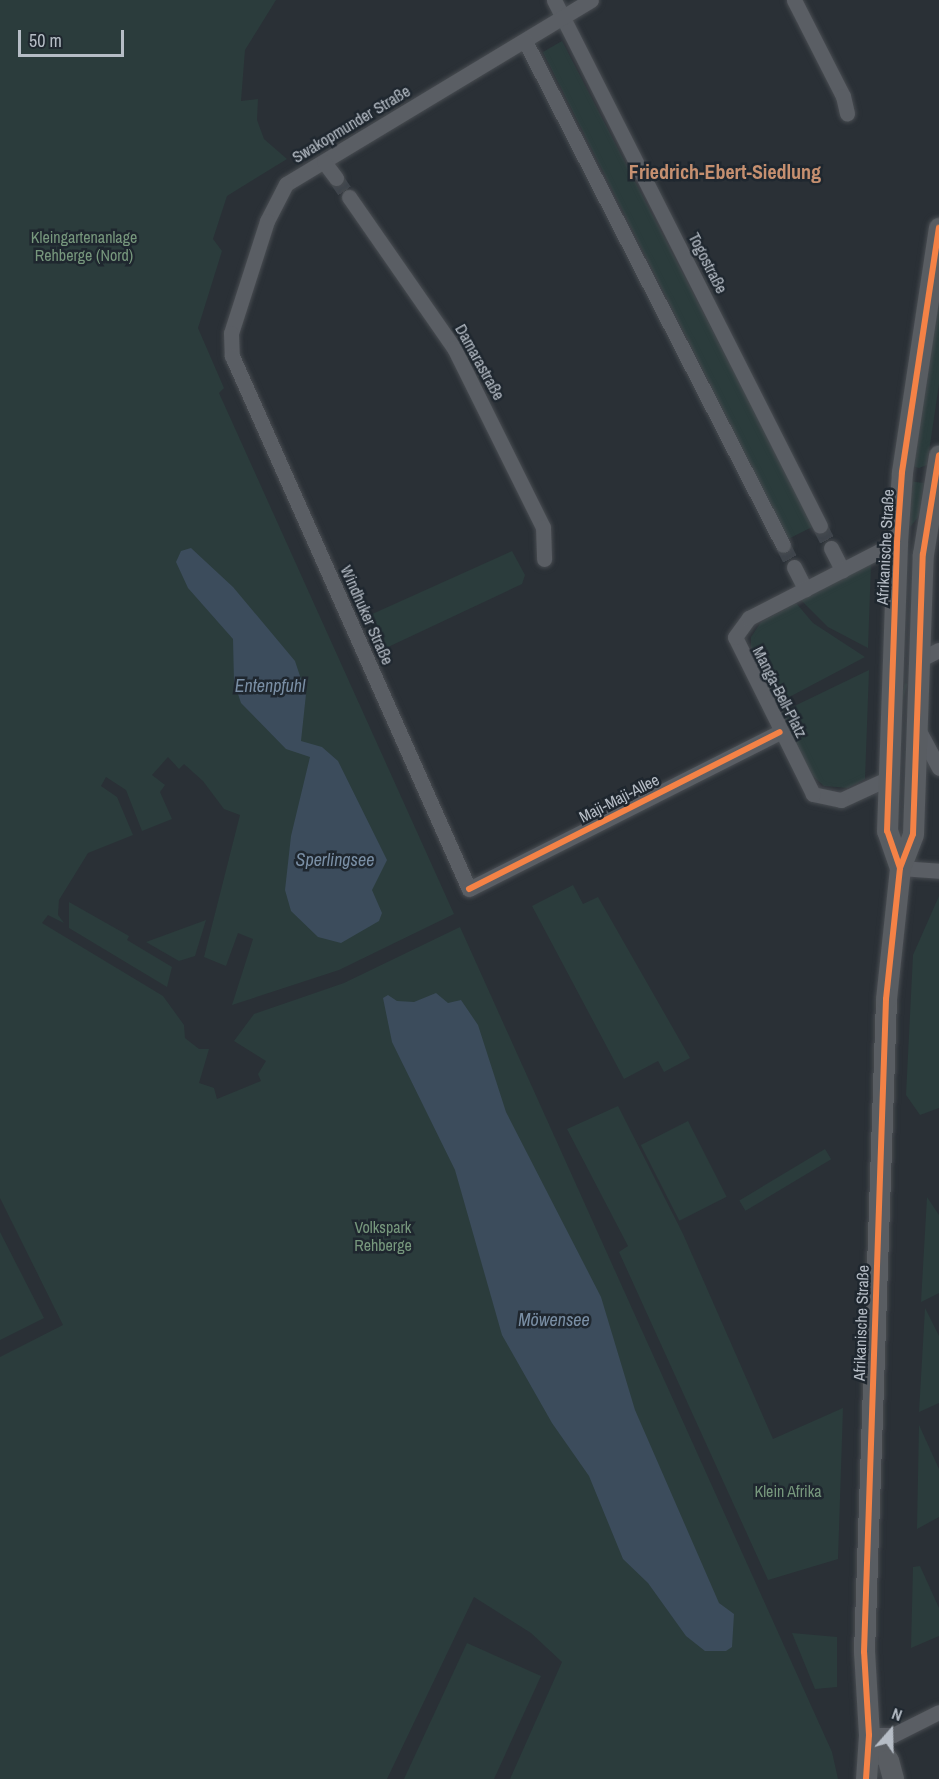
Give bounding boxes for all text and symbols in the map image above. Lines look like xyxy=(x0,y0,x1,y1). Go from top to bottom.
scale bar xyxy=(21,18,128,56)
text: 50 m xyxy=(29,28,62,53)
street label: Swakopmunder Straße xyxy=(289,81,413,167)
district label: Friedrich-Ebert-Siedlung xyxy=(629,159,821,183)
park label: Kleingartenanlage Rehberge (Nord) xyxy=(31,227,137,265)
street label: Togostraße xyxy=(685,229,731,297)
street label: Damarastraße xyxy=(451,321,509,403)
street label: Afrikanische Straße xyxy=(872,489,898,605)
street label: Windhuker Straße xyxy=(337,562,397,668)
street label: Manga-Bell-Platz xyxy=(749,643,811,741)
water label: Entenpfuhl xyxy=(235,675,305,697)
street label: Maji-Maji-Allee xyxy=(576,770,662,826)
water label: Sperlingsee xyxy=(296,849,374,871)
park label: Volkspark Rehberge xyxy=(354,1217,412,1255)
street label: Afrikanische Straße xyxy=(849,1265,873,1381)
water label: Möwensee xyxy=(518,1309,590,1331)
park label: Klein Afrika xyxy=(754,1481,822,1501)
north arrow xyxy=(861,1701,921,1761)
text: N xyxy=(889,1702,905,1726)

